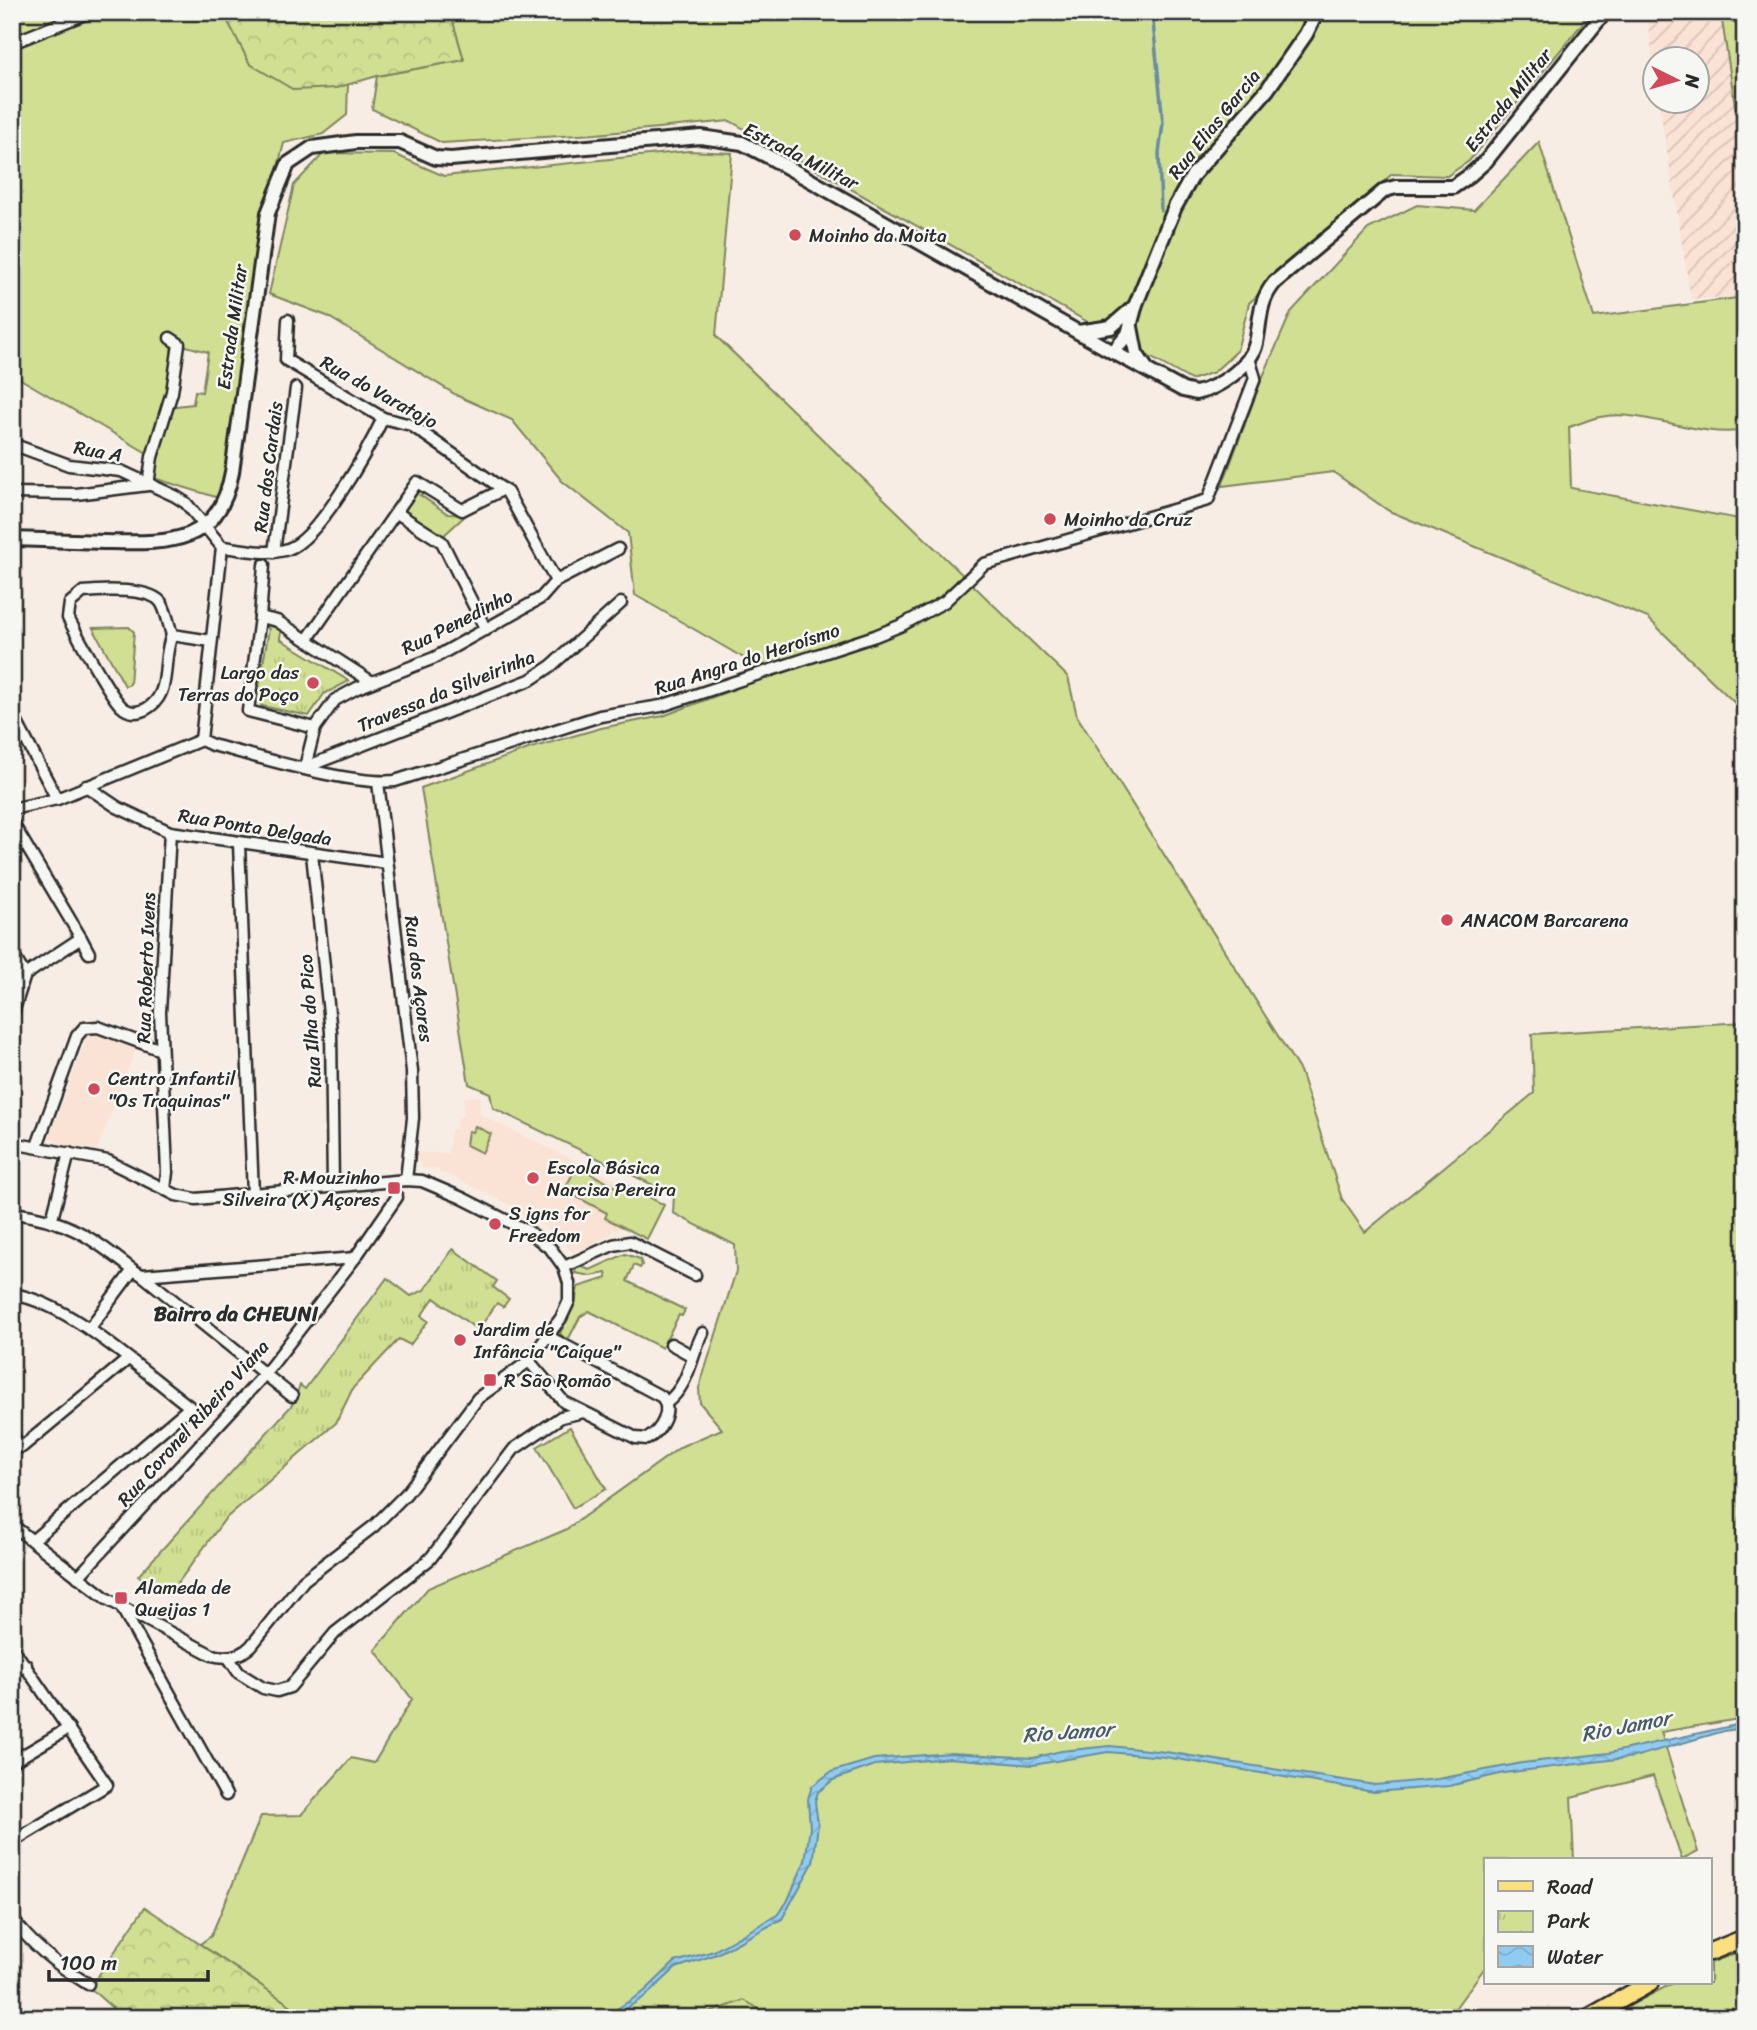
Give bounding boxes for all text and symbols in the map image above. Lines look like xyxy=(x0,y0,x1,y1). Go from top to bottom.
street label: Estrada Militar xyxy=(1456,40,1561,159)
north arrow xyxy=(1642,46,1712,116)
street label: Rua Elias Garcia xyxy=(1159,61,1269,186)
text: N xyxy=(1675,72,1710,90)
street label: Estrada Militar xyxy=(737,113,866,200)
place label: Moinho da Moita xyxy=(809,219,947,252)
marker: Moinho da Moita xyxy=(787,227,803,243)
street label: Estrada Militar xyxy=(207,261,257,392)
street label: Rua do Varatojo xyxy=(314,346,444,438)
street label: Rua dos Cardais xyxy=(244,399,292,535)
street label: Rua A xyxy=(71,431,125,471)
place label: Moinho da Cruz xyxy=(1064,503,1193,536)
marker: Moinho da Cruz xyxy=(1042,511,1058,527)
street label: Rua Penedinho xyxy=(395,580,519,664)
street label: Rua Angra do Heroísmo xyxy=(650,613,844,705)
street label: Travessa da Silveirinha xyxy=(352,640,540,742)
place label: Largo das Terras do Poço xyxy=(178,656,299,711)
marker: Largo das Terras do Poço xyxy=(305,675,321,691)
street label: Rua Ponta Delgada xyxy=(176,799,335,855)
street label: Rua Roberto Ivens xyxy=(127,892,165,1044)
place label: ANACOM Barcarena xyxy=(1460,904,1629,937)
marker: ANACOM Barcarena xyxy=(1439,912,1455,928)
street label: Rua dos Açores xyxy=(395,914,443,1044)
street label: Rua Ilha do Pico xyxy=(289,953,331,1089)
place label: Centro Infantil "Os Traquinas" xyxy=(108,1062,236,1117)
marker: Centro Infantil "Os Traquinas" xyxy=(86,1081,102,1097)
place label: Escola Básica Narcisa Pereira xyxy=(547,1151,676,1206)
place label: R Mouzinho Silveira (X) Açores xyxy=(222,1161,380,1216)
marker: Escola Básica Narcisa Pereira xyxy=(525,1170,541,1186)
marker: R Mouzinho Silveira (X) Açores xyxy=(386,1180,402,1196)
place label: S igns for Freedom xyxy=(509,1197,591,1252)
marker: S igns for Freedom xyxy=(487,1216,503,1232)
district label: Bairro da CHEUNI xyxy=(154,1295,319,1333)
place label: Jardim de Infância "Caíque" xyxy=(473,1313,622,1368)
street label: Rua Coronel Ribeiro Viana xyxy=(109,1332,278,1514)
marker: Jardim de Infância "Caíque" xyxy=(452,1332,468,1348)
place label: R São Romão xyxy=(504,1364,611,1397)
marker: R São Romão xyxy=(482,1372,498,1388)
place label: Alameda de Queijas 1 xyxy=(134,1571,231,1626)
marker: Alameda de Queijas 1 xyxy=(113,1590,129,1606)
water label: Rio Jamor xyxy=(1578,1698,1678,1753)
water label: Rio Jamor xyxy=(1022,1710,1119,1754)
legend xyxy=(1484,1858,1712,1984)
text: Road xyxy=(1547,1868,1594,1906)
text: Park xyxy=(1547,1902,1590,1940)
text: Water xyxy=(1547,1938,1604,1976)
scale bar xyxy=(49,1939,208,1983)
text: 100 m xyxy=(60,1944,117,1982)

